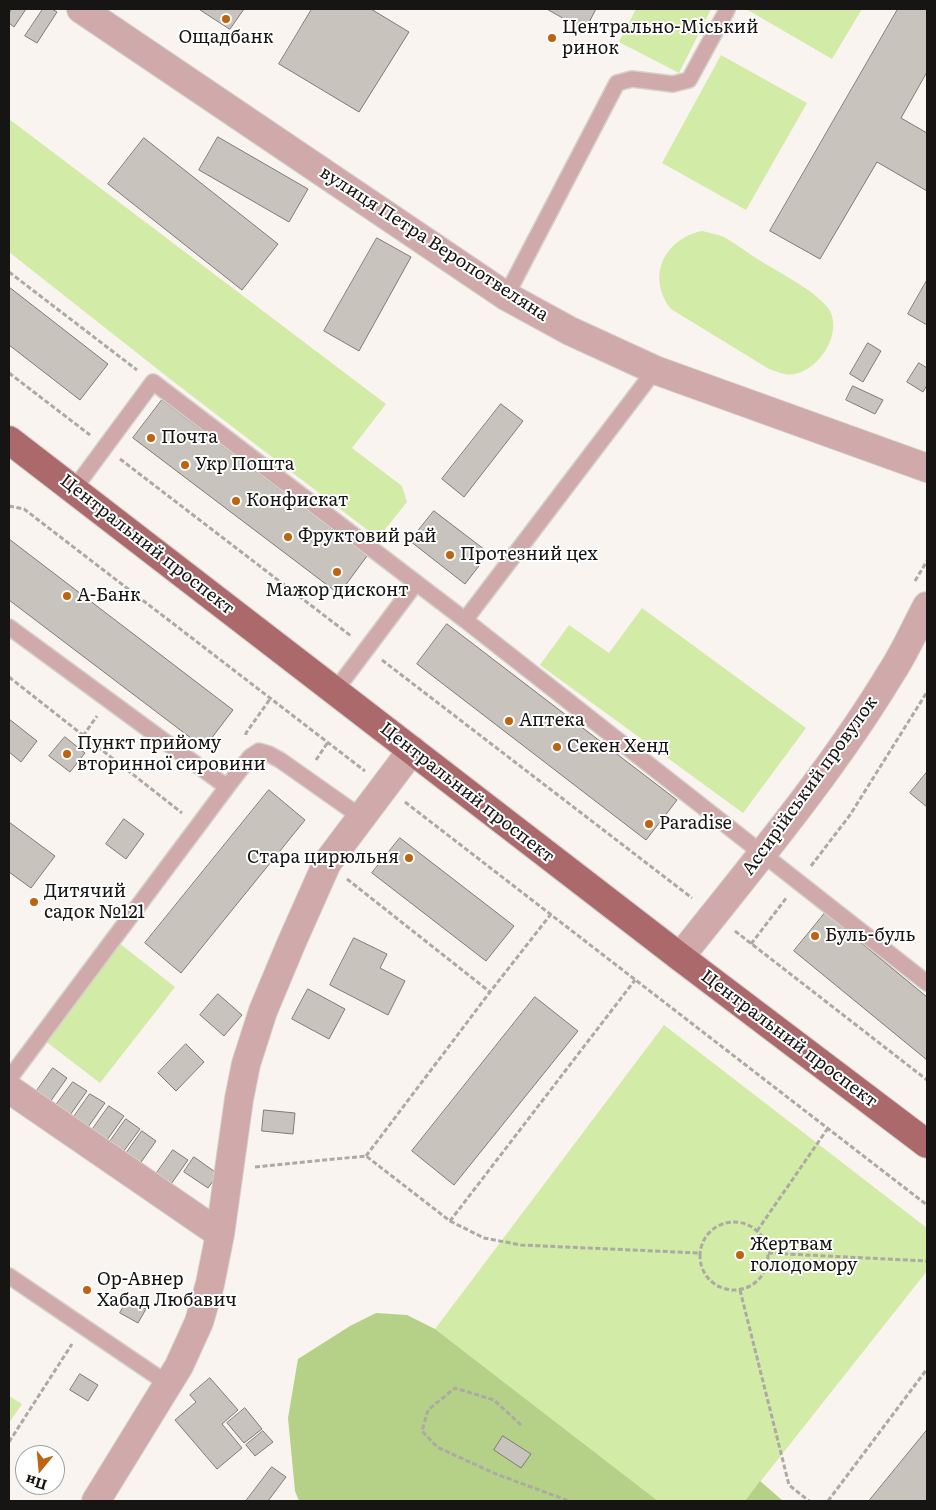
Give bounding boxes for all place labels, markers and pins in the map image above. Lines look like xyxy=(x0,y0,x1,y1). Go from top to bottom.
marker: Ощадбанк xyxy=(220,13,232,25)
place label: Центрально-Міський ринок xyxy=(562,17,758,59)
place label: Ощадбанк xyxy=(179,27,273,49)
marker: Центрально-Міський ринок xyxy=(546,32,558,44)
place label: Почта xyxy=(161,427,218,449)
marker: Почта xyxy=(145,432,157,444)
place label: Укр Пошта xyxy=(195,454,295,476)
marker: Укр Пошта xyxy=(179,459,191,471)
place label: Конфискат xyxy=(246,490,348,512)
marker: Конфискат xyxy=(230,495,242,507)
place label: Фруктовий рай xyxy=(298,526,437,548)
marker: Фруктовий рай xyxy=(282,531,294,543)
place label: Протезний цех xyxy=(460,544,598,566)
marker: Протезний цех xyxy=(444,549,456,561)
marker: Мажор дисконт xyxy=(331,566,343,578)
place label: Мажор дисконт xyxy=(265,580,409,602)
place label: А-Банк xyxy=(77,585,141,607)
marker: А-Банк xyxy=(61,590,73,602)
place label: Аптека xyxy=(519,710,585,732)
marker: Аптека xyxy=(503,715,515,727)
place label: Пункт прийому вторинної сировини xyxy=(77,733,266,776)
place label: Секен Хенд xyxy=(567,736,669,758)
marker: Секен Хенд xyxy=(551,741,563,753)
marker: Пункт прийому вторинної сировини xyxy=(61,748,73,760)
place label: Paradise xyxy=(659,813,732,835)
marker: Paradise xyxy=(643,818,655,830)
place label: Стара цирюльня xyxy=(247,847,399,869)
marker: Стара цирюльня xyxy=(403,852,415,864)
place label: Дитячий садок №121 xyxy=(44,881,145,924)
marker: Дитячий садок №121 xyxy=(28,896,40,908)
place label: Буль-буль xyxy=(825,925,915,947)
marker: Буль-буль xyxy=(809,930,821,942)
place label: Жертвам голодомору xyxy=(750,1234,857,1276)
marker: Жертвам голодомору xyxy=(734,1249,746,1261)
place label: Ор-Авнер Хабад Любавич xyxy=(97,1269,237,1312)
marker: Ор-Авнер Хабад Любавич xyxy=(81,1284,93,1296)

